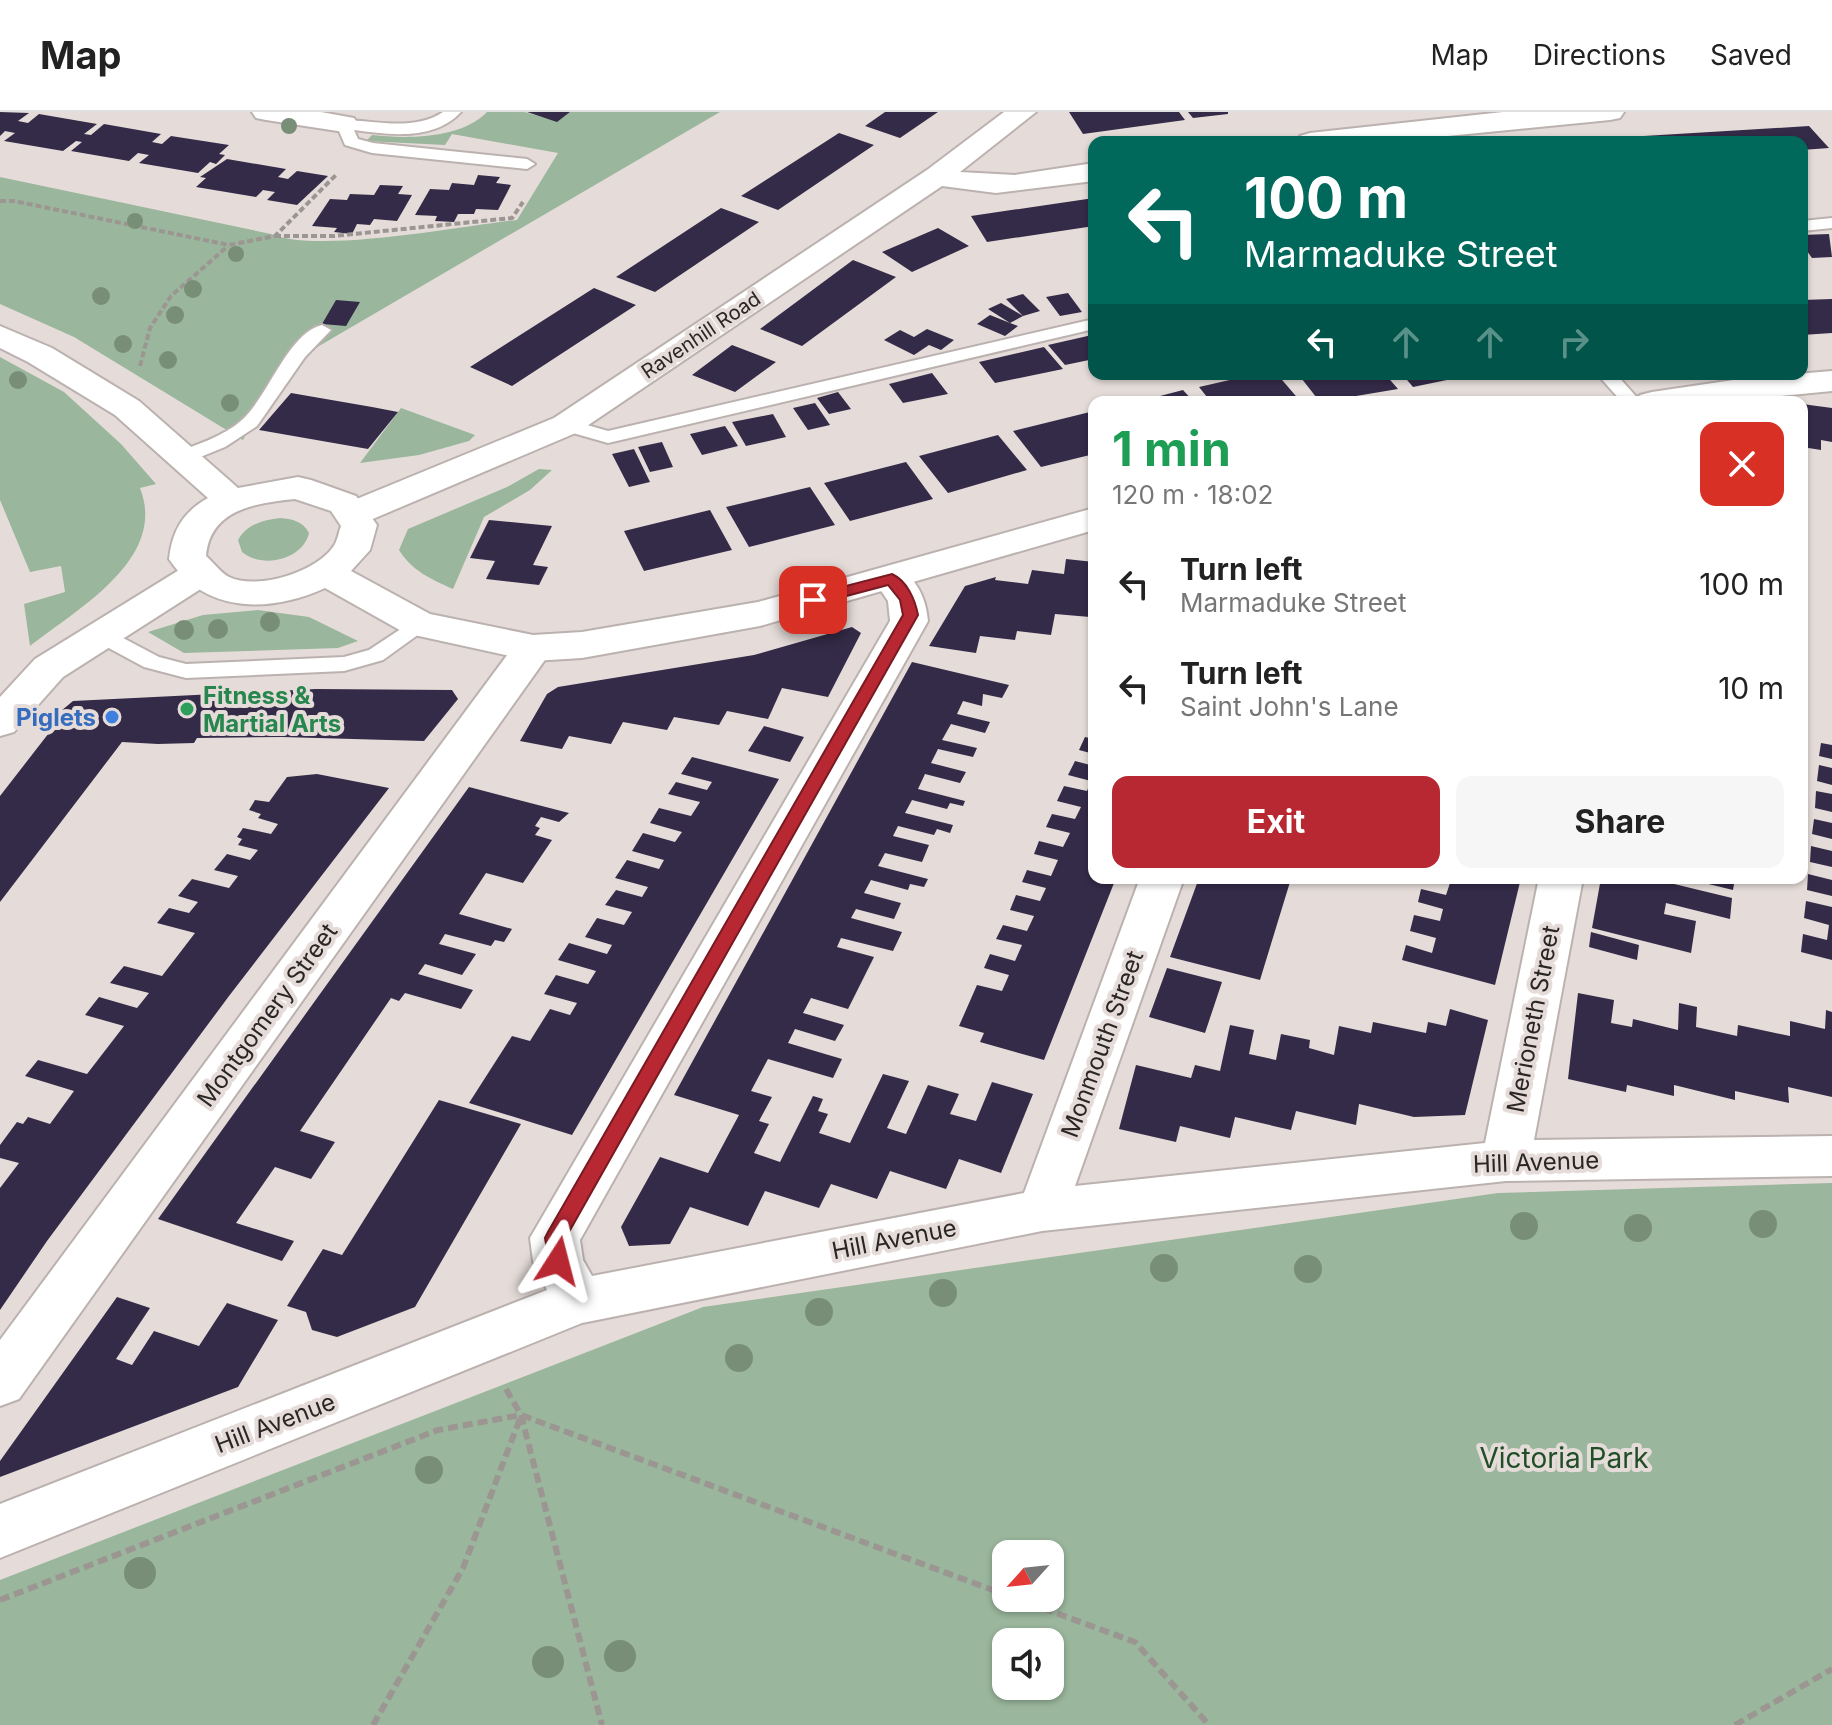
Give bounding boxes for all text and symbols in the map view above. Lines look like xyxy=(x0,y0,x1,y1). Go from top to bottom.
text: Map xyxy=(40,32,121,78)
text: Map xyxy=(1430,38,1489,72)
text: Directions xyxy=(1533,38,1666,72)
text: Saved xyxy=(1710,38,1792,72)
text: 100 m xyxy=(1244,164,1408,232)
icon: left xyxy=(1112,168,1216,272)
text: Marmaduke Street xyxy=(1244,232,1558,276)
street label: Ravenhill Road xyxy=(637,286,765,384)
icon: left xyxy=(1300,320,1344,364)
icon: ahead xyxy=(1384,320,1428,364)
icon: ahead xyxy=(1468,320,1512,364)
icon: right xyxy=(1552,320,1596,364)
text: 1 min xyxy=(1112,419,1231,478)
button: close xyxy=(1700,422,1784,506)
text: 120 m · 18:02 xyxy=(1112,479,1273,510)
text: Turn left xyxy=(1180,551,1302,587)
icon: left xyxy=(1112,562,1156,606)
pin xyxy=(779,566,847,634)
text: 100 m xyxy=(1699,566,1784,602)
icon: arrive xyxy=(791,578,835,622)
text: Marmaduke Street xyxy=(1180,587,1406,618)
text: Turn left xyxy=(1180,655,1302,691)
icon: left xyxy=(1112,666,1156,710)
text: 10 m xyxy=(1718,670,1784,706)
place label: Fitness & Martial Arts xyxy=(203,681,341,738)
text: Saint John's Lane xyxy=(1180,691,1399,722)
marker: Fitness & Martial Arts xyxy=(178,700,196,718)
place label: Piglets xyxy=(16,703,96,732)
marker: Piglets xyxy=(103,708,121,726)
button: Exit xyxy=(1112,776,1440,868)
button: Share xyxy=(1456,776,1784,868)
street label: Montgomery Street xyxy=(191,918,343,1112)
street label: Merioneth Street xyxy=(1501,923,1565,1115)
street label: Monmouth Street xyxy=(1055,947,1149,1141)
street label: Hill Avenue xyxy=(1472,1145,1600,1179)
street label: Hill Avenue xyxy=(829,1213,959,1265)
position arrow xyxy=(516,1219,600,1303)
street label: Hill Avenue xyxy=(211,1387,339,1459)
park label: Victoria Park xyxy=(1479,1441,1649,1475)
north arrow xyxy=(992,1540,1064,1612)
map controls xyxy=(992,1540,1064,1700)
button: sound xyxy=(992,1628,1064,1700)

